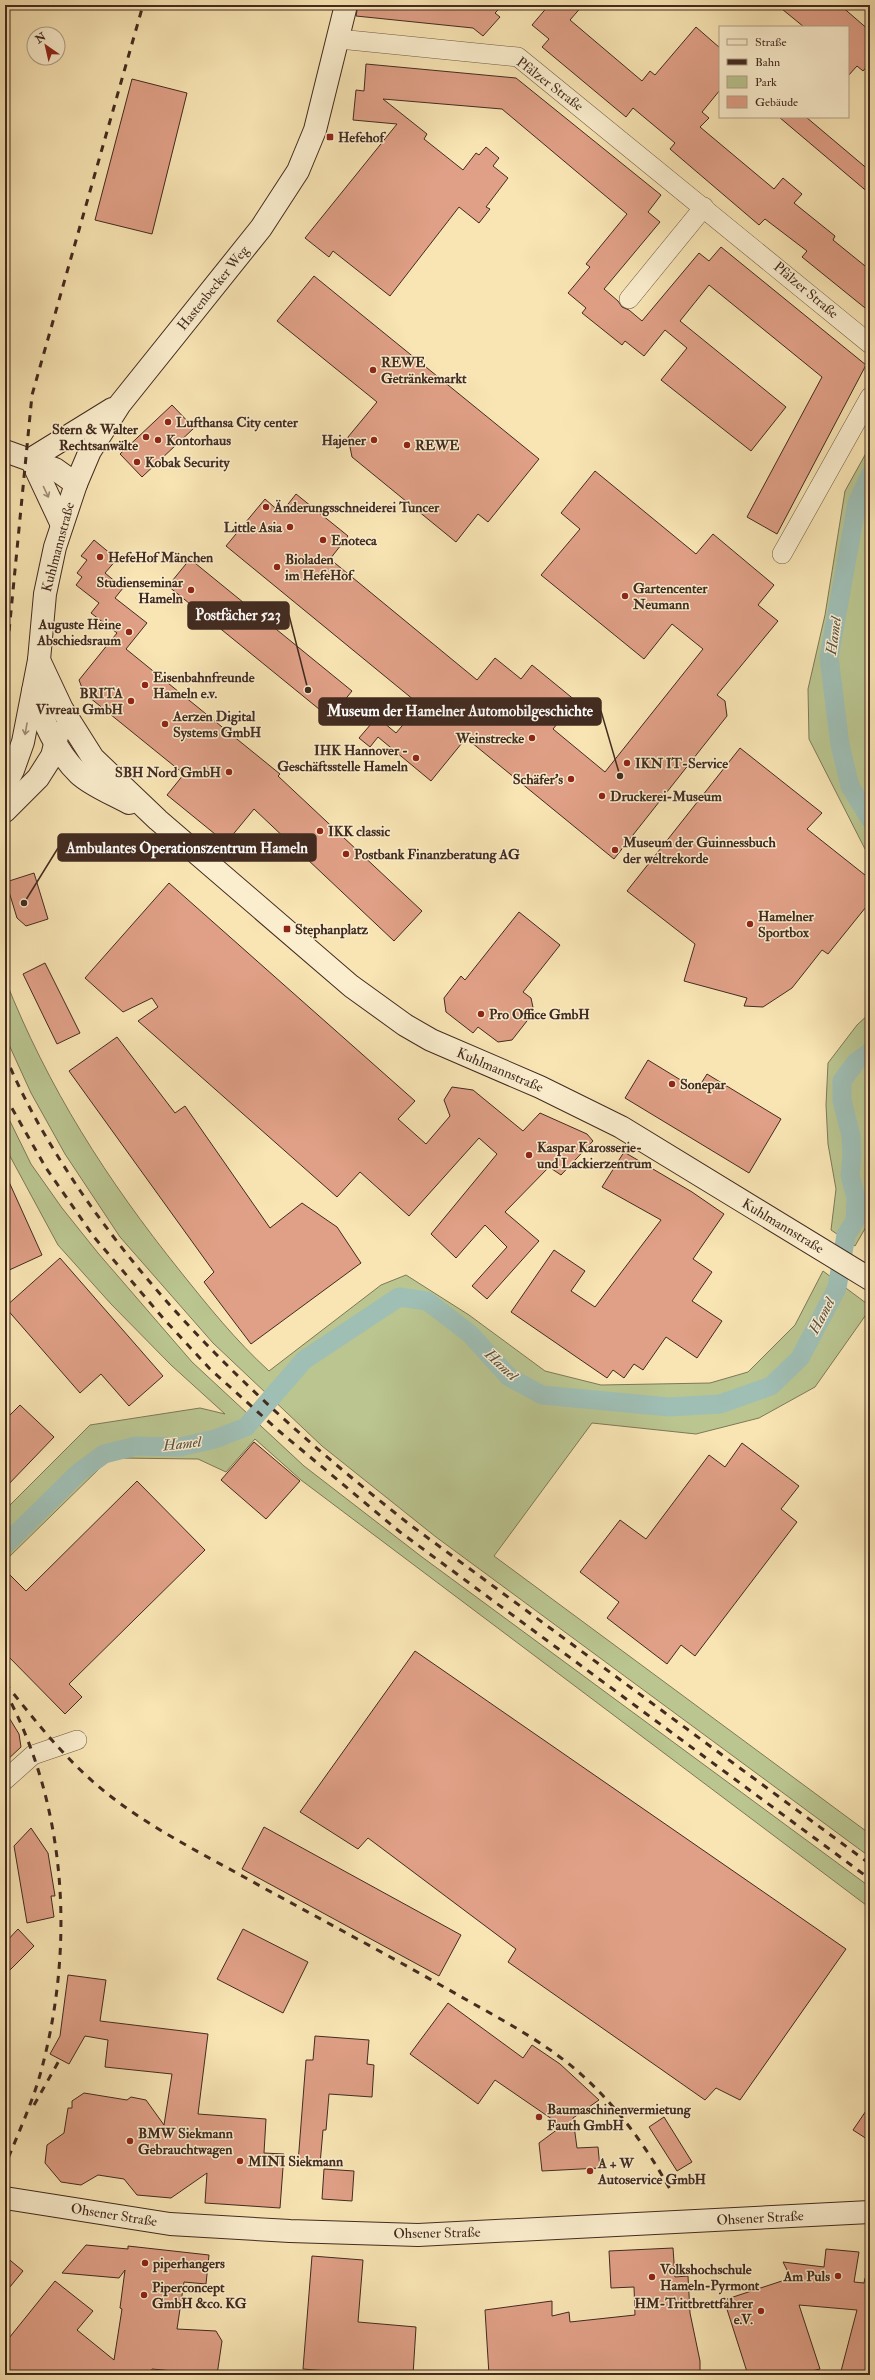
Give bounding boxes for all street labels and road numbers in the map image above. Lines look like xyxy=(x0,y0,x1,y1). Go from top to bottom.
street label: Pfälzer Straße xyxy=(513,53,587,115)
street label: Hastenbecker Weg xyxy=(174,241,253,334)
street label: Pfälzer Straße xyxy=(770,258,842,322)
street label: Kuhlmannstraße xyxy=(38,500,78,594)
street label: Kuhlmannstraße xyxy=(454,1044,546,1096)
street label: Kuhlmannstraße xyxy=(739,1195,827,1257)
street label: Ohsener Straße xyxy=(70,2200,159,2230)
street label: Ohsener Straße xyxy=(716,2207,804,2229)
street label: Ohsener Straße xyxy=(393,2224,481,2242)

